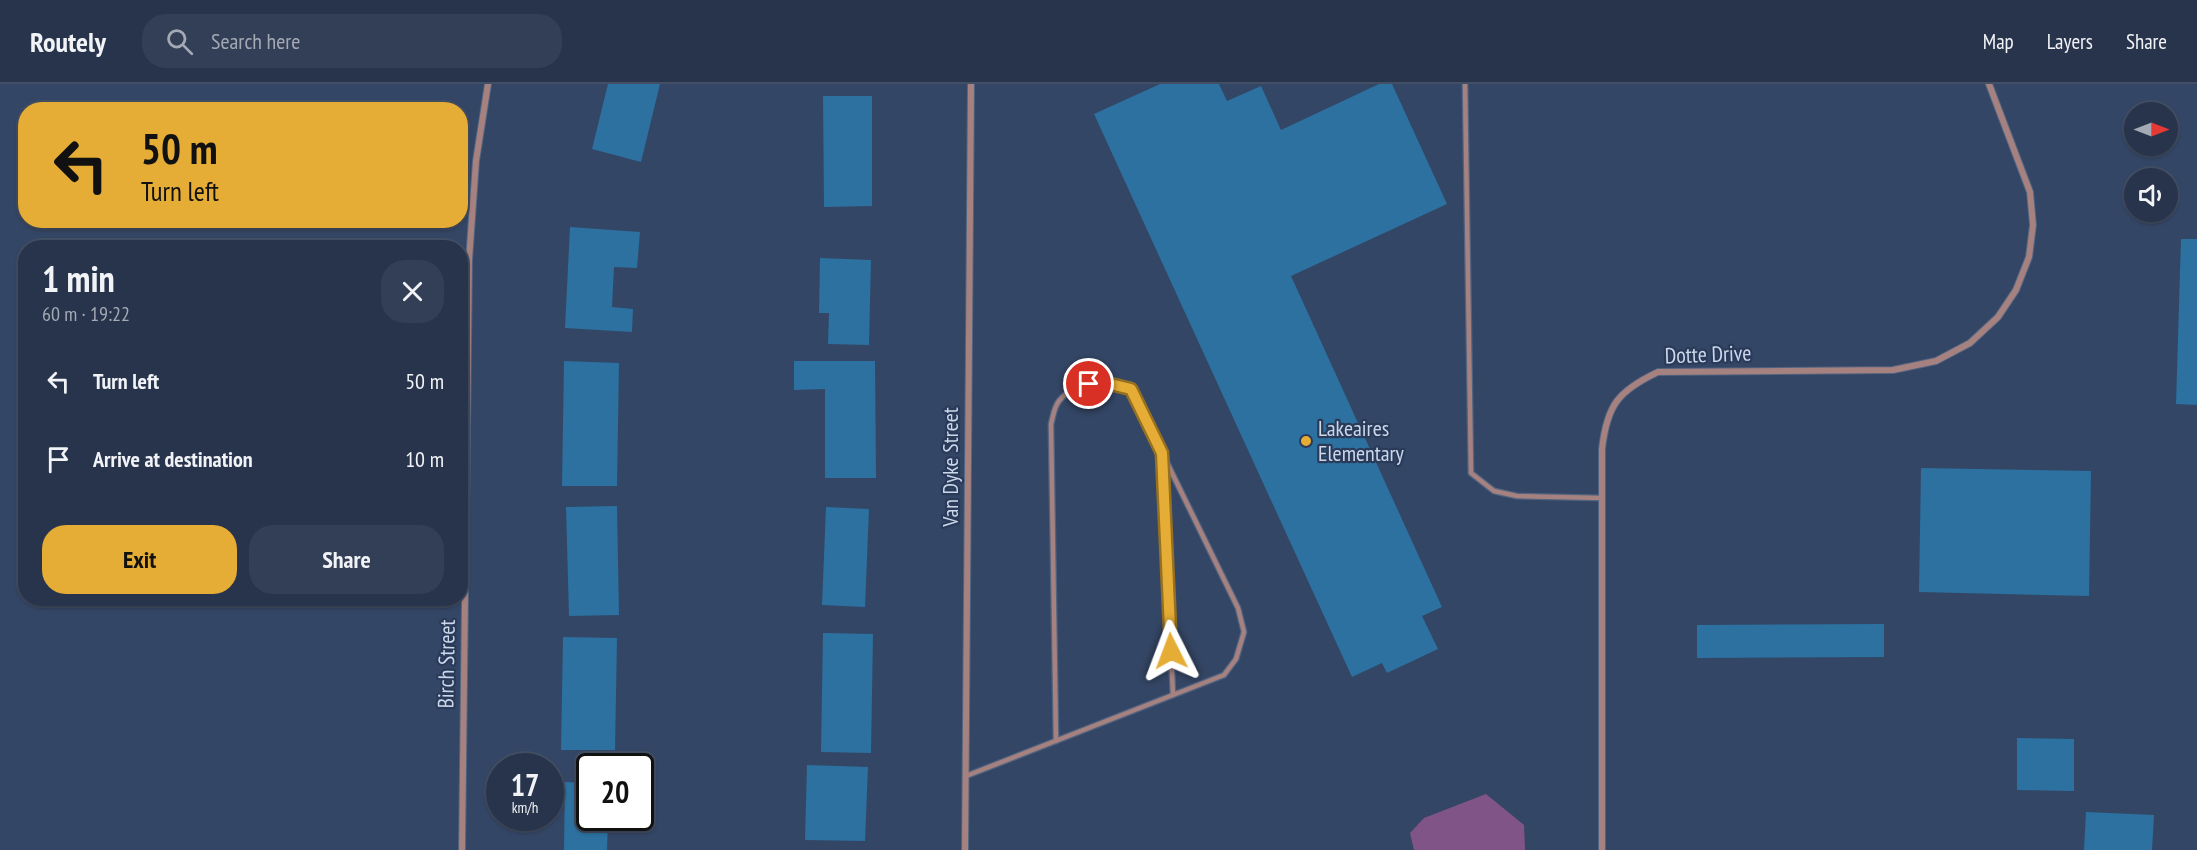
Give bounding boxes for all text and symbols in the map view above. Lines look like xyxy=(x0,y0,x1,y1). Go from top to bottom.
search box xyxy=(142,14,562,68)
text: Routely xyxy=(30,23,106,60)
icon: search xyxy=(163,25,196,58)
text: Search here xyxy=(211,27,300,55)
text: Map xyxy=(1983,28,2014,55)
text: Layers xyxy=(2047,28,2093,55)
text: Share xyxy=(2126,28,2167,55)
north arrow xyxy=(2124,102,2178,156)
map controls xyxy=(2124,102,2178,222)
text: 50 m xyxy=(141,121,218,176)
icon: left xyxy=(42,126,120,204)
button: sound xyxy=(2124,168,2178,222)
text: Turn left xyxy=(141,174,219,208)
text: 1 min xyxy=(42,255,115,302)
button: close xyxy=(381,260,444,323)
text: 60 m · 19:22 xyxy=(42,301,130,327)
street label: Dotte Drive xyxy=(1664,338,1752,370)
pin xyxy=(1063,358,1114,409)
icon: left xyxy=(42,365,75,398)
text: Turn left xyxy=(93,367,159,395)
text: 50 m xyxy=(405,367,444,395)
icon: arrive xyxy=(1072,367,1105,400)
street label: Van Dyke Street xyxy=(936,407,964,528)
place label: Lakeaires Elementary xyxy=(1318,414,1405,467)
marker: Lakeaires Elementary xyxy=(1299,434,1313,448)
icon: arrive xyxy=(42,443,75,476)
text: Arrive at destination xyxy=(93,445,253,473)
text: 10 m xyxy=(405,445,444,473)
button: Exit xyxy=(42,525,237,594)
button: Share xyxy=(249,525,444,594)
street label: Birch Street xyxy=(431,619,461,709)
position arrow xyxy=(1139,619,1203,683)
speed limit sign: 20 xyxy=(576,753,654,831)
text: 17 xyxy=(511,765,539,804)
text: km/h xyxy=(512,798,538,817)

